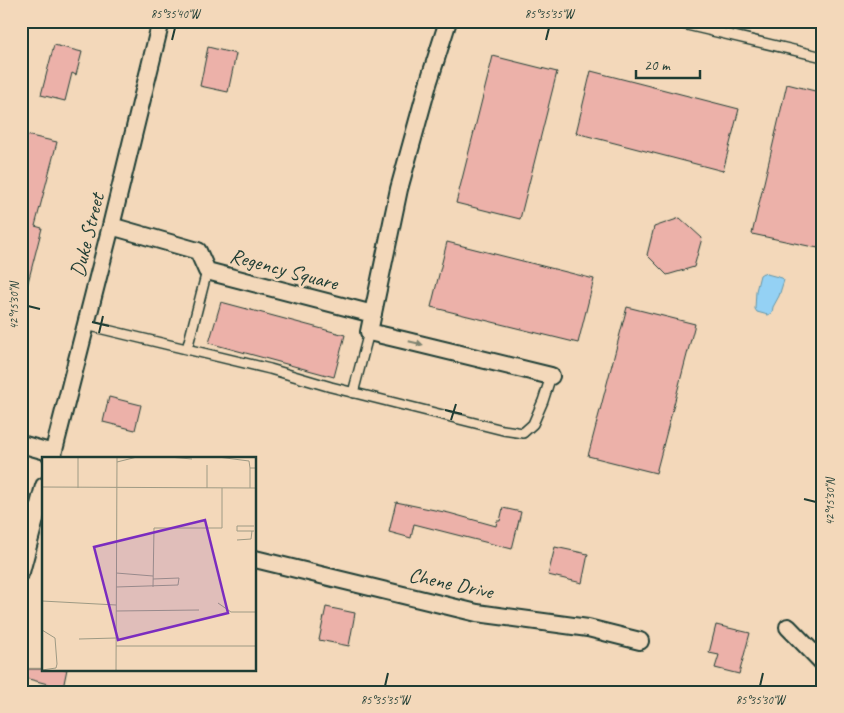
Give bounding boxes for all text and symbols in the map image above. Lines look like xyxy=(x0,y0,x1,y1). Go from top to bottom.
text: 85°35'40"W xyxy=(151,6,202,22)
text: 85°35'35"W xyxy=(525,6,576,22)
scale bar xyxy=(636,48,700,80)
text: 20 m xyxy=(644,56,671,75)
street label: Duke Street xyxy=(64,189,110,279)
street label: Regency Square xyxy=(227,242,342,296)
text: 42°15'30"N xyxy=(6,281,22,330)
one-way arrow xyxy=(409,339,424,347)
inset map xyxy=(42,457,256,670)
text: 42°15'30"N xyxy=(822,477,838,526)
street label: Chene Drive xyxy=(407,561,498,605)
text: 85°35'35"W xyxy=(361,692,412,708)
text: 85°35'30"W xyxy=(736,692,787,708)

